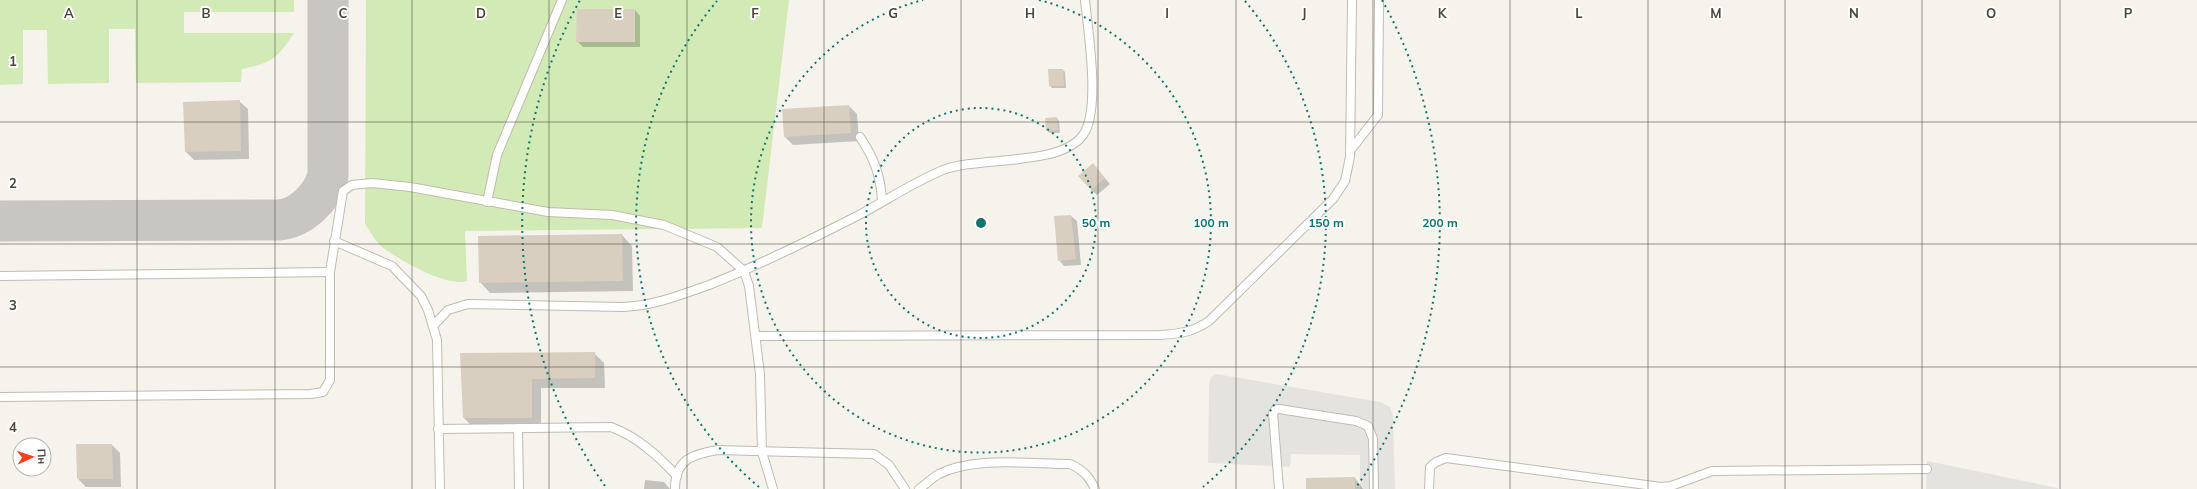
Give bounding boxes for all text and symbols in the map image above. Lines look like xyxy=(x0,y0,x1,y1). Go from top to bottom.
text: A xyxy=(64,5,74,21)
text: B xyxy=(202,5,211,21)
text: C xyxy=(339,5,348,21)
text: D xyxy=(476,5,486,21)
text: E xyxy=(614,5,622,21)
text: F xyxy=(751,5,759,21)
text: G xyxy=(888,5,898,21)
text: H xyxy=(1025,5,1035,21)
text: I xyxy=(1165,5,1169,21)
text: J xyxy=(1302,5,1306,21)
text: K xyxy=(1438,5,1448,21)
text: L xyxy=(1575,5,1583,21)
text: M xyxy=(1710,5,1722,21)
text: N xyxy=(1849,5,1859,21)
text: O xyxy=(1986,5,1996,21)
text: P xyxy=(2124,5,2133,21)
text: 1 xyxy=(9,53,17,69)
text: 2 xyxy=(9,175,17,191)
text: 50 m xyxy=(1082,215,1110,230)
text: 100 m xyxy=(1193,215,1229,230)
text: 150 m xyxy=(1308,215,1344,230)
text: 200 m xyxy=(1422,215,1458,230)
centre of rings xyxy=(974,216,988,230)
text: 3 xyxy=(9,297,17,313)
text: 4 xyxy=(9,419,17,435)
north arrow xyxy=(12,437,52,477)
text: Пн xyxy=(35,448,49,465)

